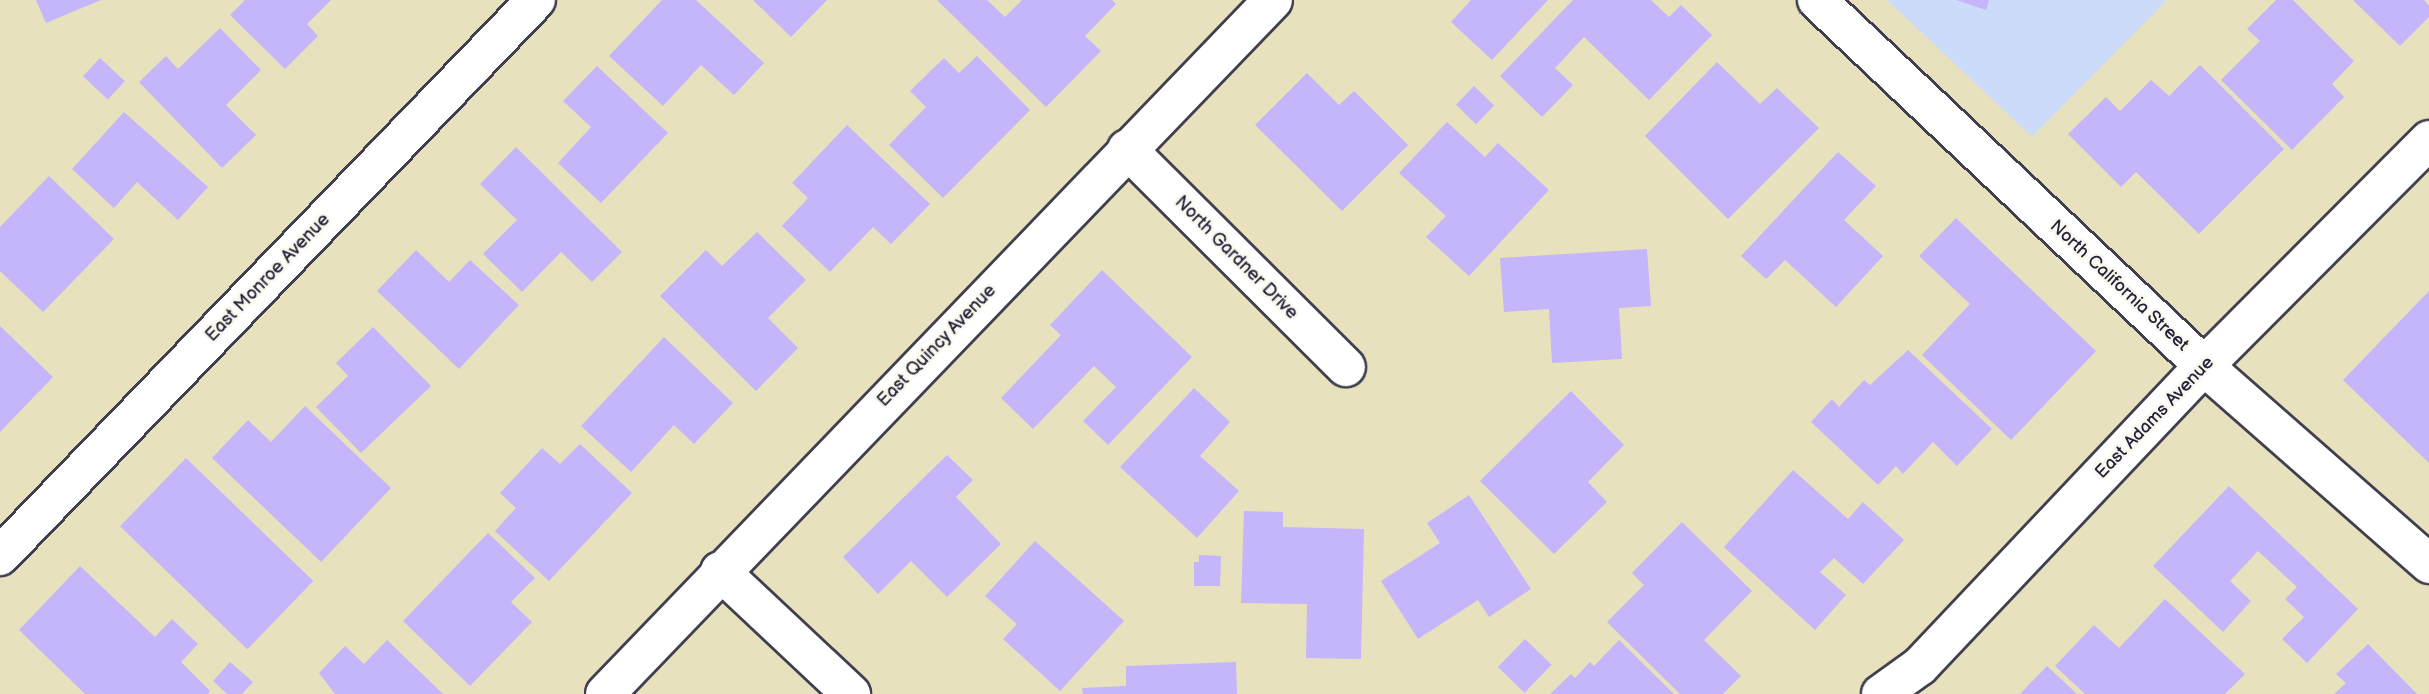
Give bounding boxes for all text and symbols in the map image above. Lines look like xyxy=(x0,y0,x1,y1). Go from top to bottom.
street label: North Gardner Drive xyxy=(1170,192,1302,324)
street label: East Monroe Avenue xyxy=(201,210,335,346)
street label: North California Street xyxy=(2045,216,2193,356)
street label: East Quincy Avenue xyxy=(873,280,1001,412)
street label: East Adams Avenue xyxy=(2091,352,2219,484)

